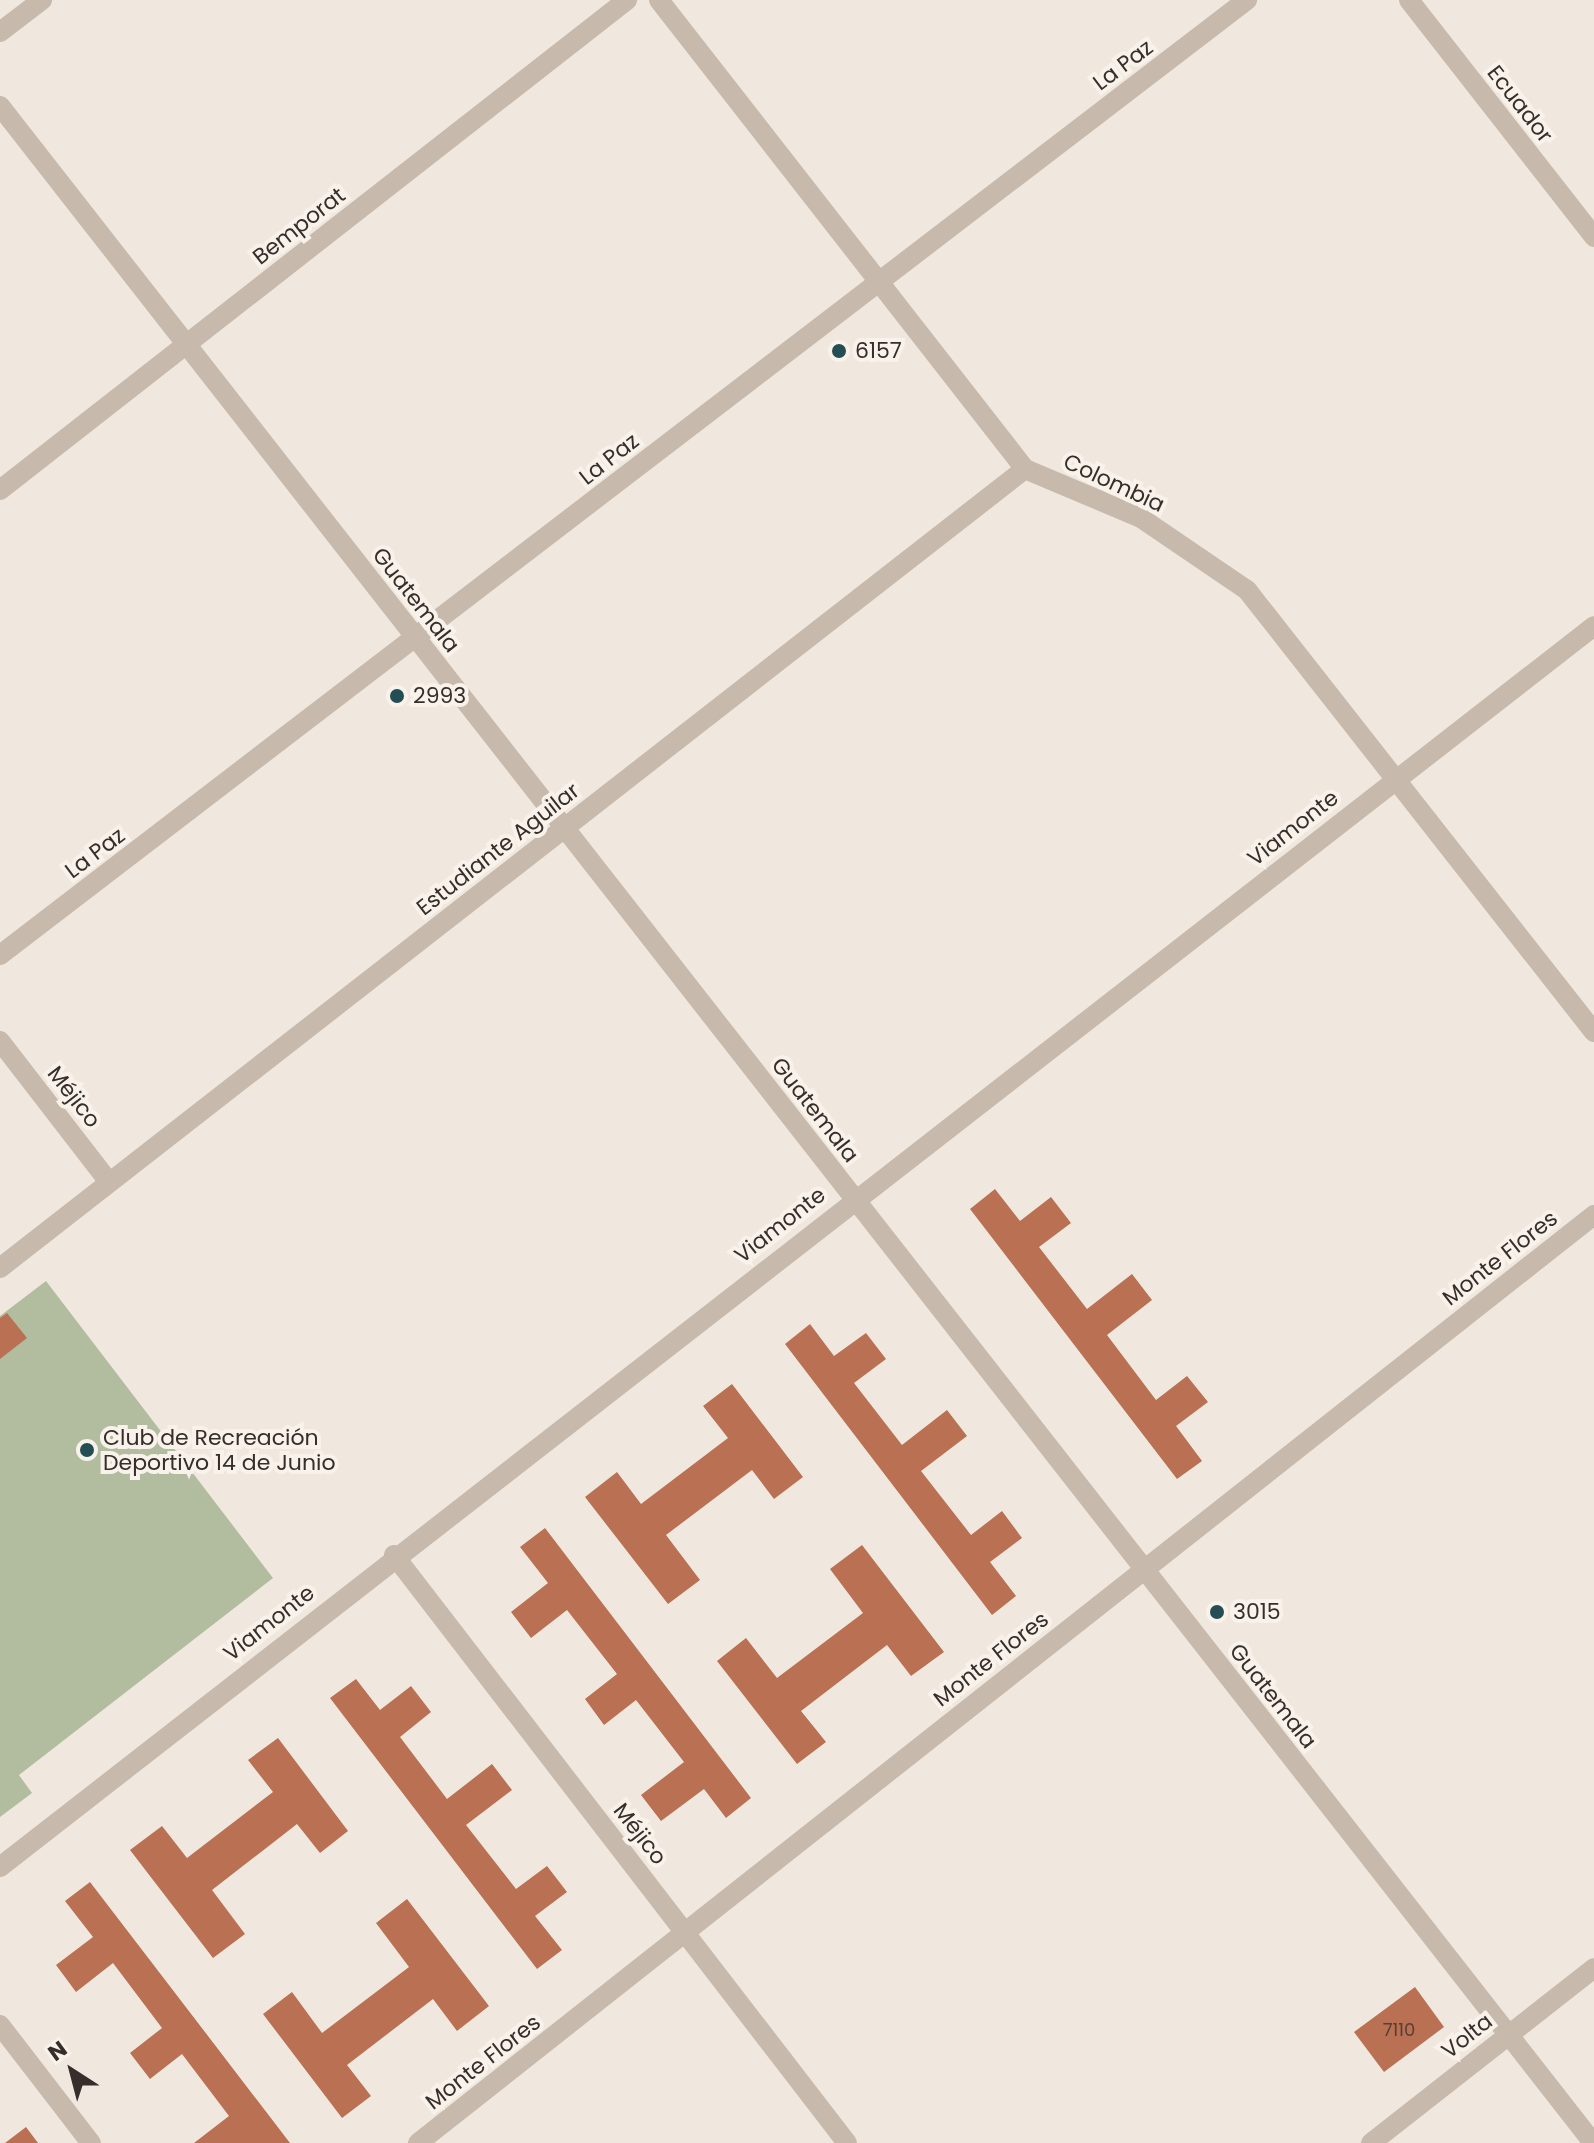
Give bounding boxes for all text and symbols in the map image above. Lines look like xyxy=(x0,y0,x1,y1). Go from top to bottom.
street label: La Paz xyxy=(1088,34,1158,96)
street label: Ecuador xyxy=(1482,60,1558,148)
street label: Bemporat xyxy=(248,182,350,270)
place label: 6157 xyxy=(855,338,902,364)
marker: 6157 xyxy=(830,342,848,360)
street label: La Paz xyxy=(574,428,644,490)
street label: Colombia xyxy=(1059,448,1169,518)
street label: Guatemala xyxy=(367,542,465,658)
place label: 2993 xyxy=(413,683,466,709)
marker: 2993 xyxy=(388,687,406,705)
street label: Estudiante Aguilar xyxy=(411,777,585,921)
street label: Viamonte xyxy=(1242,784,1344,872)
street label: La Paz xyxy=(60,822,130,884)
street label: Guatemala xyxy=(766,1052,864,1168)
street label: Méjico xyxy=(42,1061,106,1133)
street label: Viamonte xyxy=(729,1181,831,1269)
street label: Monte Flores xyxy=(1437,1205,1563,1311)
place label: Club de Recreación Deportivo 14 de Junio xyxy=(103,1424,336,1476)
marker: Club de Recreación Deportivo 14 de Junio xyxy=(78,1441,96,1459)
street label: Viamonte xyxy=(218,1579,320,1667)
place label: 3015 xyxy=(1233,1599,1281,1625)
marker: 3015 xyxy=(1208,1603,1226,1621)
street label: Monte Flores xyxy=(928,1606,1054,1712)
street label: Guatemala xyxy=(1224,1638,1322,1754)
street label: Méjico xyxy=(608,1798,672,1870)
street label: Volta xyxy=(1436,2008,1498,2064)
street label: Monte Flores xyxy=(420,2009,546,2115)
house number: 7110 xyxy=(1383,2019,1415,2041)
north arrow xyxy=(32,2031,112,2111)
text: N xyxy=(42,2034,73,2069)

